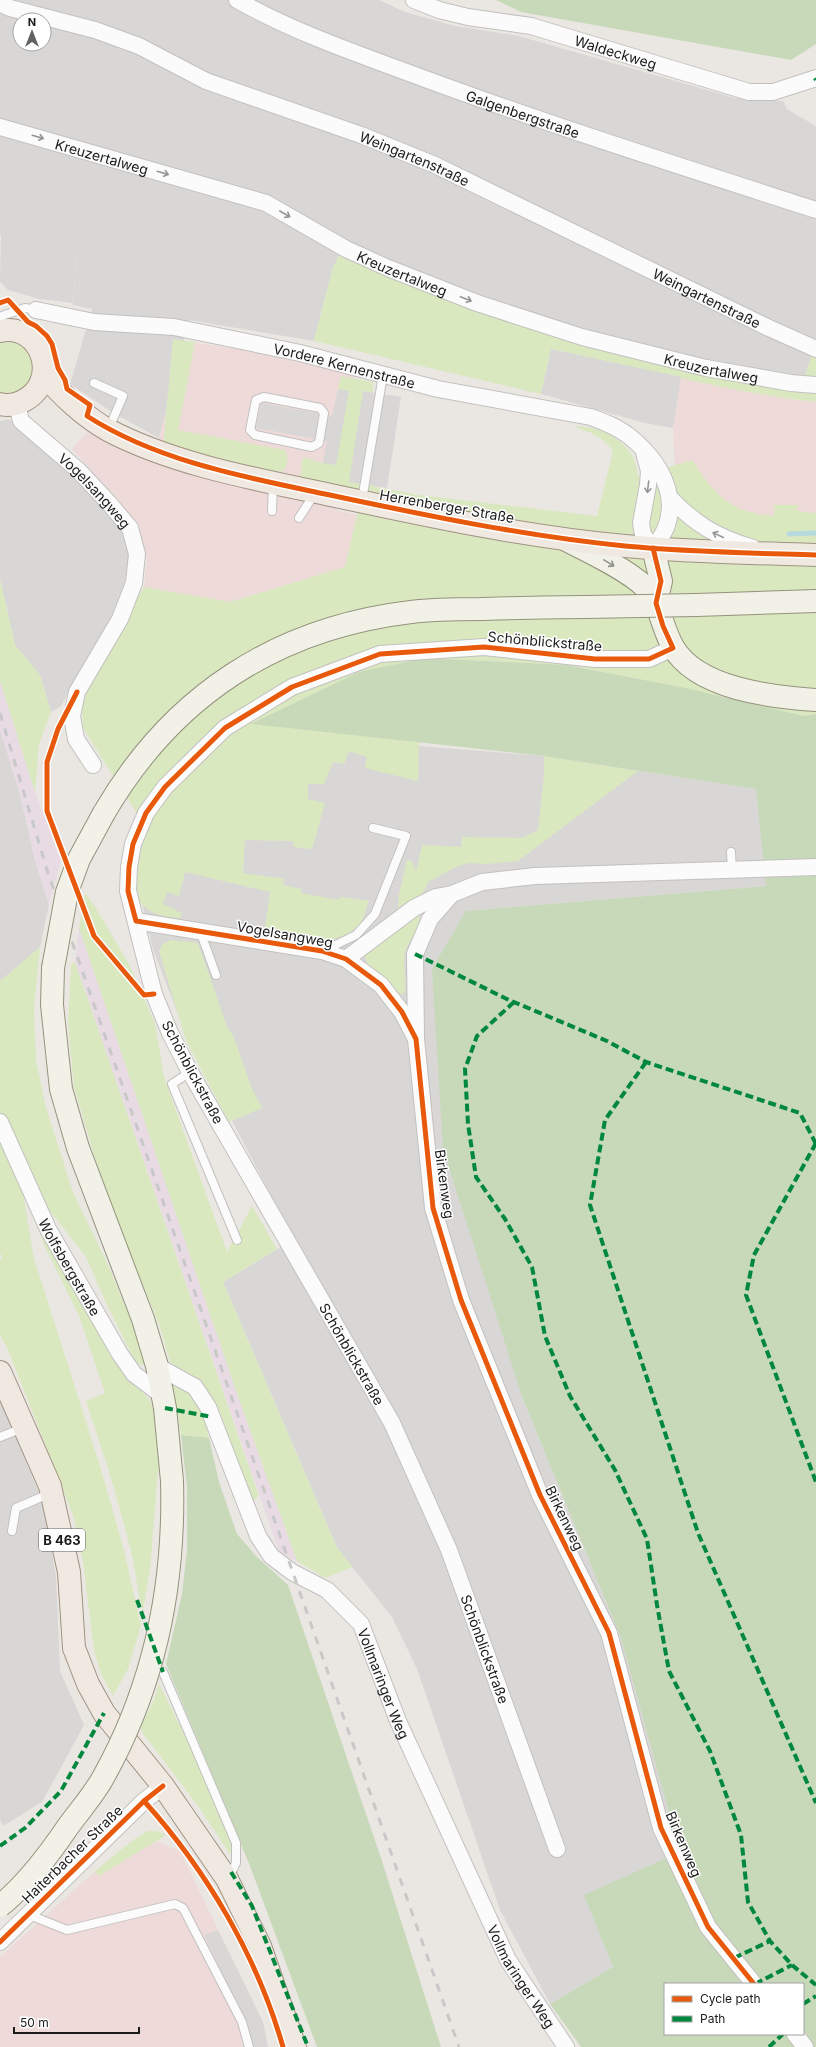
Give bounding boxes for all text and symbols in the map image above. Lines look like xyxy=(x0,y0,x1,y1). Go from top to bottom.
north arrow xyxy=(12,12,52,52)
text: N xyxy=(28,15,36,29)
street label: Waldeckweg xyxy=(573,31,659,72)
street label: Galgenbergstraße xyxy=(464,86,582,141)
street label: Weingartenstraße xyxy=(357,127,472,189)
one-way arrow xyxy=(31,134,44,141)
street label: Kreuzertalweg xyxy=(53,135,150,177)
one-way arrow xyxy=(156,170,169,177)
one-way arrow xyxy=(279,211,291,219)
street label: Kreuzertalweg xyxy=(354,247,450,299)
street label: Weingartenstraße xyxy=(650,264,764,331)
one-way arrow xyxy=(460,295,472,303)
street label: Vordere Kernenstraße xyxy=(272,339,417,391)
street label: Kreuzertalweg xyxy=(662,349,760,386)
street label: Vogelsangweg xyxy=(55,449,135,531)
one-way arrow xyxy=(644,480,651,493)
street label: Herrenberger Straße xyxy=(378,486,516,526)
one-way arrow xyxy=(712,531,724,538)
one-way arrow xyxy=(603,559,614,567)
street label: Schönblickstraße xyxy=(487,628,603,654)
street label: Vogelsangweg xyxy=(235,917,335,951)
street label: Schönblickstraße xyxy=(159,1017,227,1127)
street label: Birkenweg xyxy=(432,1148,458,1220)
street label: Wolfsbergstraße xyxy=(36,1215,105,1319)
street label: Schönblickstraße xyxy=(316,1300,388,1408)
street label: Birkenweg xyxy=(542,1483,588,1553)
road number: B 463 xyxy=(39,1529,85,1551)
street label: Schönblickstraße xyxy=(457,1592,513,1706)
street label: Vollmaringer Weg xyxy=(355,1626,413,1741)
street label: Haiterbacher Straße xyxy=(18,1802,126,1906)
street label: Birkenweg xyxy=(663,1809,705,1879)
street label: Vollmaringer Weg xyxy=(484,1922,559,2031)
legend xyxy=(664,1983,804,2035)
text: Cycle path xyxy=(700,1991,761,2006)
scale bar xyxy=(14,2009,139,2035)
text: Path xyxy=(700,2011,725,2026)
text: 50 m xyxy=(20,2015,49,2030)

